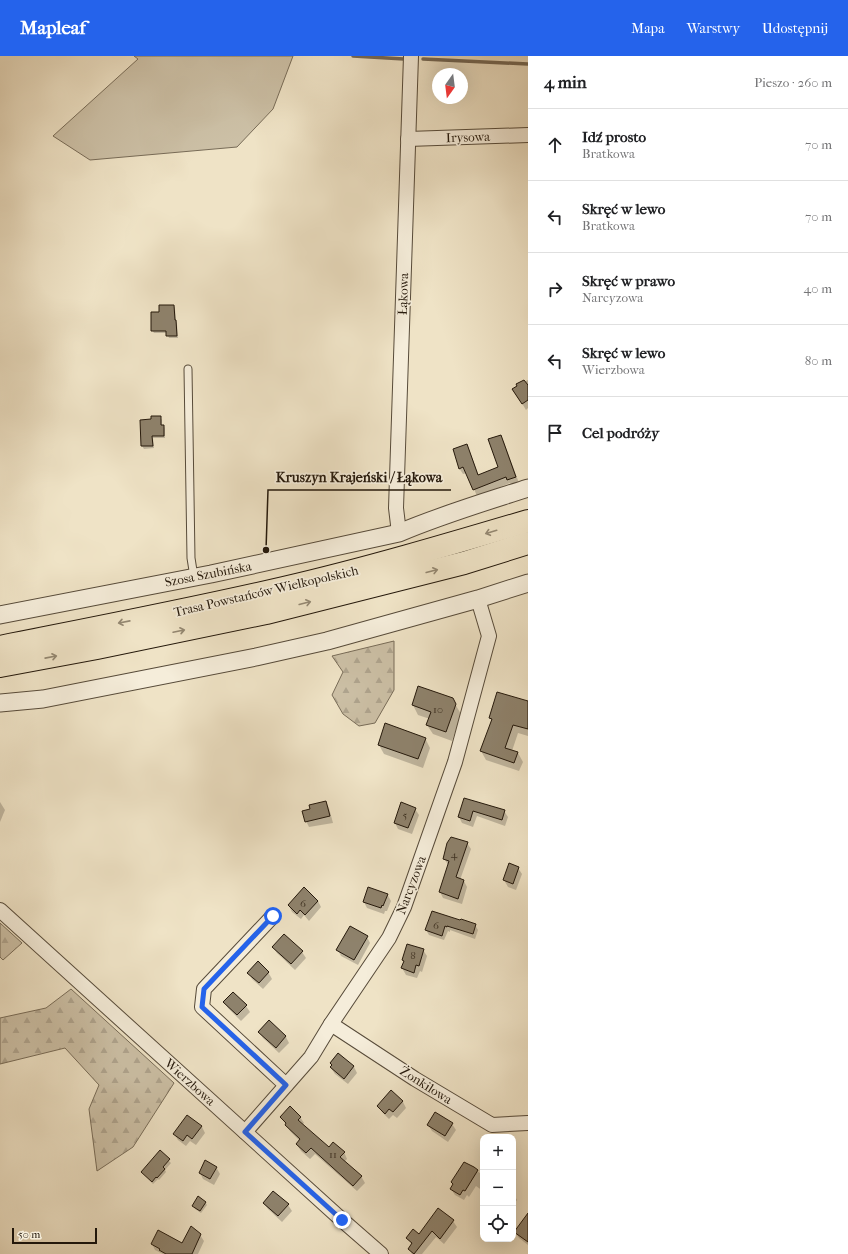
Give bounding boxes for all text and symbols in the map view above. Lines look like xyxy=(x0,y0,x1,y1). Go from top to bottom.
text: Mapleaf xyxy=(20,17,86,39)
text: Mapa xyxy=(631,20,665,37)
text: Warstwy xyxy=(687,20,740,37)
text: Udostępnij xyxy=(762,20,828,37)
north arrow xyxy=(432,68,468,104)
text: 4 min xyxy=(544,72,587,92)
text: Pieszo · 260 m xyxy=(754,75,832,90)
text: Idź prosto xyxy=(582,128,646,146)
street label: Irysowa xyxy=(446,129,491,145)
icon: ahead xyxy=(544,134,566,156)
text: 70 m xyxy=(805,137,832,152)
text: Bratkowa xyxy=(582,146,635,161)
text: Skręć w lewo xyxy=(582,200,665,218)
icon: left xyxy=(544,206,566,228)
text: 70 m xyxy=(805,209,832,224)
text: Bratkowa xyxy=(582,218,635,233)
street label: Łąkowa xyxy=(395,272,411,315)
text: Skręć w prawo xyxy=(582,272,675,290)
icon: right xyxy=(544,278,566,300)
text: 40 m xyxy=(804,281,832,296)
text: Narcyzowa xyxy=(582,290,643,305)
text: Skręć w lewo xyxy=(582,344,665,362)
icon: left xyxy=(544,350,566,372)
text: 80 m xyxy=(805,353,832,368)
text: Wierzbowa xyxy=(582,362,645,377)
icon: arrive xyxy=(544,422,566,444)
text: Cel podróży xyxy=(582,424,659,442)
callout: Kruszyn Krajeński / Łąkowa xyxy=(268,464,451,490)
text: Kruszyn Krajeński / Łąkowa xyxy=(276,469,443,487)
one-way arrow xyxy=(484,529,497,536)
street label: Szosa Szubińska xyxy=(163,558,254,590)
street label: Trasa Powstańców Wielkopolskich xyxy=(172,562,360,620)
one-way arrow xyxy=(425,567,438,574)
one-way arrow xyxy=(299,599,312,606)
one-way arrow xyxy=(117,619,130,627)
one-way arrow xyxy=(172,627,185,635)
one-way arrow xyxy=(44,652,57,660)
house number: 10 xyxy=(433,703,443,716)
house number: 5 xyxy=(403,809,408,822)
house number: 4 xyxy=(451,848,458,861)
street label: Narcyzowa xyxy=(393,853,429,916)
house number: 6 xyxy=(300,897,306,910)
route start xyxy=(264,907,282,925)
house number: 6 xyxy=(433,919,439,932)
house number: 8 xyxy=(410,949,416,962)
street label: Wierzbowa xyxy=(161,1055,219,1109)
street label: Żonkilowa xyxy=(397,1063,456,1107)
map controls xyxy=(480,1134,516,1242)
button: + xyxy=(480,1134,516,1170)
house number: 11 xyxy=(329,1148,337,1161)
button: − xyxy=(480,1170,516,1206)
button: locate xyxy=(480,1206,516,1242)
route end xyxy=(333,1211,351,1229)
scale bar xyxy=(12,1226,97,1245)
text: 50 m xyxy=(18,1228,40,1241)

